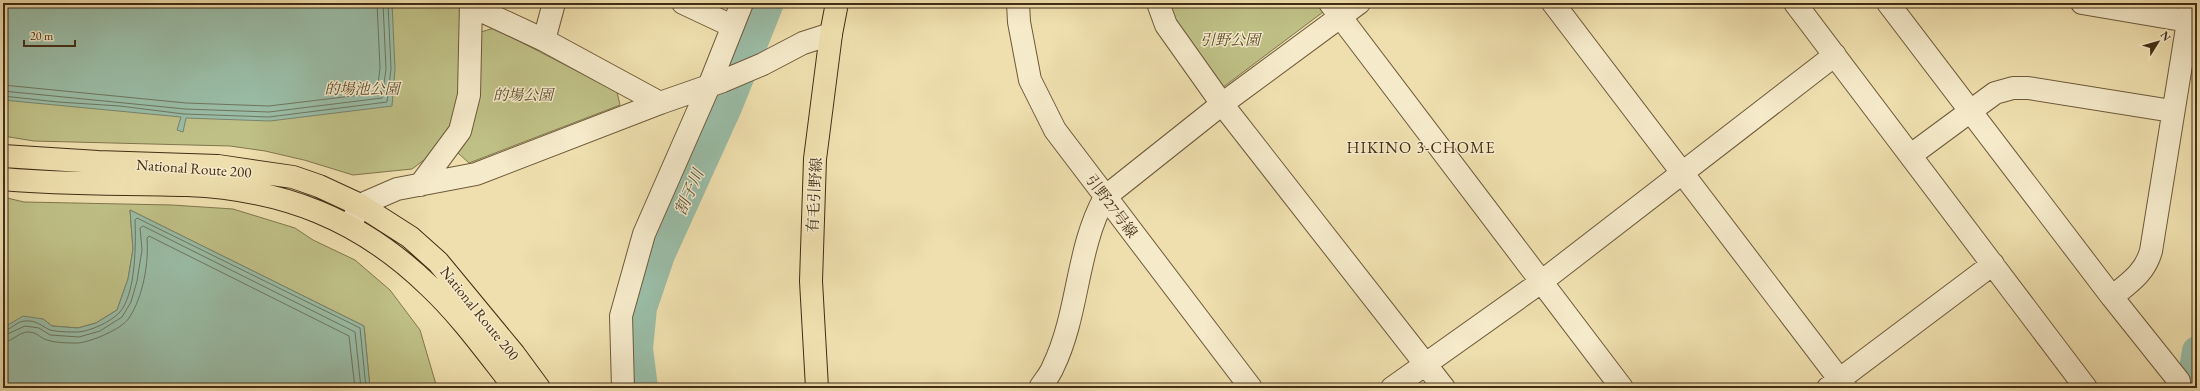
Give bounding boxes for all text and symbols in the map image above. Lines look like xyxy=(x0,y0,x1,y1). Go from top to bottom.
scale bar xyxy=(24,22,75,48)
north arrow xyxy=(2138,22,2178,62)
text: 20 m xyxy=(30,28,54,44)
text: N xyxy=(2158,28,2174,44)
park label: 引野公園 xyxy=(1200,30,1263,49)
park label: 的場池公園 xyxy=(324,79,402,98)
park label: 的場公園 xyxy=(493,85,556,104)
district label: HIKINO 3-CHOME xyxy=(1347,137,1495,158)
street label: National Route 200 xyxy=(136,154,252,182)
street label: 有毛引野線 xyxy=(803,157,825,233)
water label: 割子川 xyxy=(670,164,709,218)
street label: 引野27号線 xyxy=(1082,171,1142,241)
street label: National Route 200 xyxy=(436,262,524,364)

